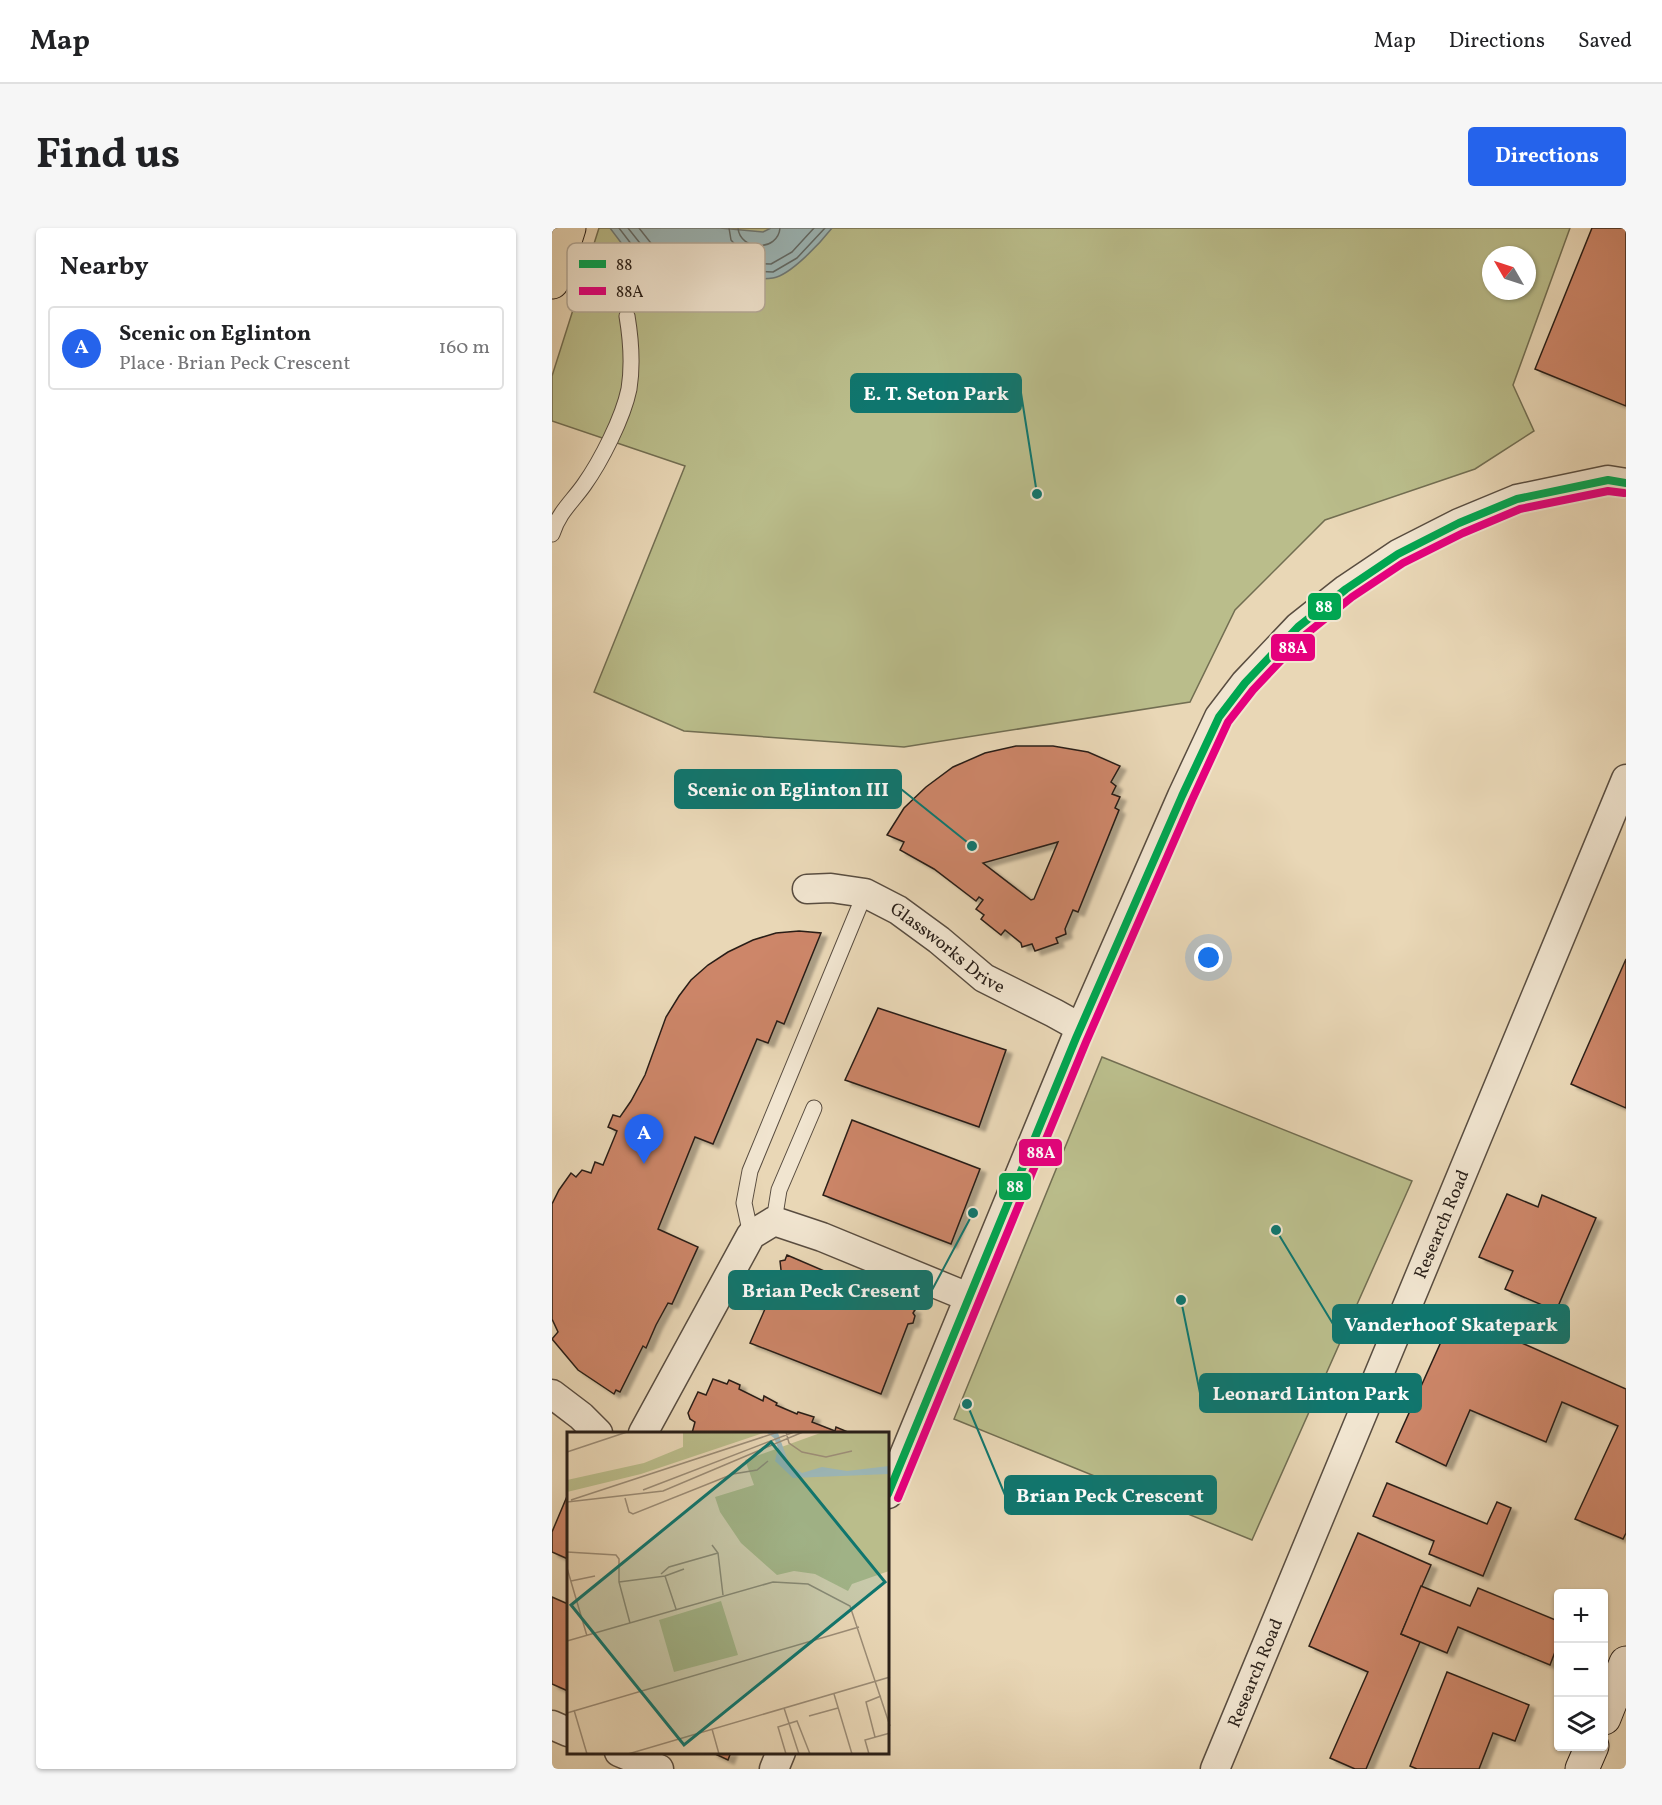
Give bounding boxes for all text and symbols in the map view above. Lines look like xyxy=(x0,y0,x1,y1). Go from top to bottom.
text: Map xyxy=(30,22,90,61)
text: Map xyxy=(1374,27,1416,56)
text: Directions xyxy=(1449,27,1545,56)
text: Saved xyxy=(1578,27,1632,56)
text: Find us xyxy=(36,127,180,186)
button: Directions xyxy=(1468,127,1626,186)
legend xyxy=(567,243,765,312)
north arrow xyxy=(1482,246,1536,300)
text: Nearby xyxy=(60,249,149,285)
text: 88 xyxy=(616,255,632,277)
text: 88A xyxy=(616,282,644,304)
text: Scenic on Eglinton xyxy=(119,319,311,350)
text: A xyxy=(74,334,89,362)
text: 160 m xyxy=(438,334,490,362)
text: Place · Brian Peck Crescent xyxy=(119,350,351,378)
callout: E. T. Seton Park xyxy=(851,374,1021,412)
text: E. T. Seton Park xyxy=(863,381,1009,409)
line badge: 88 xyxy=(1307,592,1342,621)
text: 88 xyxy=(1315,597,1333,619)
line badge: 88A xyxy=(1270,633,1316,662)
text: 88A xyxy=(1279,638,1308,660)
callout: Scenic on Eglinton III xyxy=(675,770,901,808)
text: Scenic on Eglinton III xyxy=(687,777,889,805)
street label: Glassworks Drive xyxy=(886,897,1009,1000)
your location xyxy=(1194,943,1223,972)
pin: A xyxy=(624,1114,664,1164)
line badge: 88A xyxy=(1018,1138,1063,1167)
text: 88A xyxy=(1027,1143,1056,1165)
street label: Research Road xyxy=(1409,1166,1476,1283)
line badge: 88 xyxy=(998,1172,1032,1201)
text: 88 xyxy=(1006,1177,1024,1199)
callout: Brian Peck Cresent xyxy=(729,1271,932,1309)
text: Brian Peck Cresent xyxy=(742,1278,921,1306)
callout: Vanderhoof Skatepark xyxy=(1333,1305,1569,1343)
text: Vanderhoof Skatepark xyxy=(1344,1312,1558,1340)
callout: Leonard Linton Park xyxy=(1200,1374,1421,1412)
text: Leonard Linton Park xyxy=(1213,1381,1409,1409)
inset map xyxy=(567,1432,890,1754)
callout: Brian Peck Crescent xyxy=(1005,1476,1216,1514)
text: Brian Peck Crescent xyxy=(1016,1483,1204,1511)
map controls xyxy=(1554,1589,1608,1751)
button: + xyxy=(1554,1589,1608,1643)
street label: Research Road xyxy=(1222,1615,1290,1732)
button: − xyxy=(1554,1643,1608,1697)
button: layers xyxy=(1554,1697,1608,1751)

